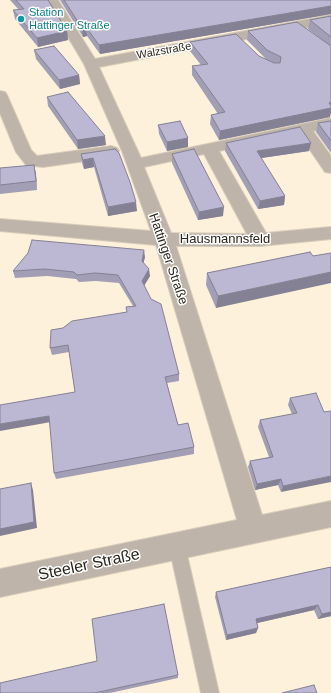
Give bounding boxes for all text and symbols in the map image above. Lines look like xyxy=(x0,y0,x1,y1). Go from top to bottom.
place label: Station Hattinger Straße xyxy=(29,6,110,32)
marker: Station Hattinger Straße xyxy=(16,14,26,24)
street label: Walzstraße xyxy=(136,40,192,62)
street label: Hattinger Straße xyxy=(145,211,191,307)
street label: Hausmannsfeld xyxy=(180,231,270,247)
street label: Steeler Straße xyxy=(37,545,141,585)

